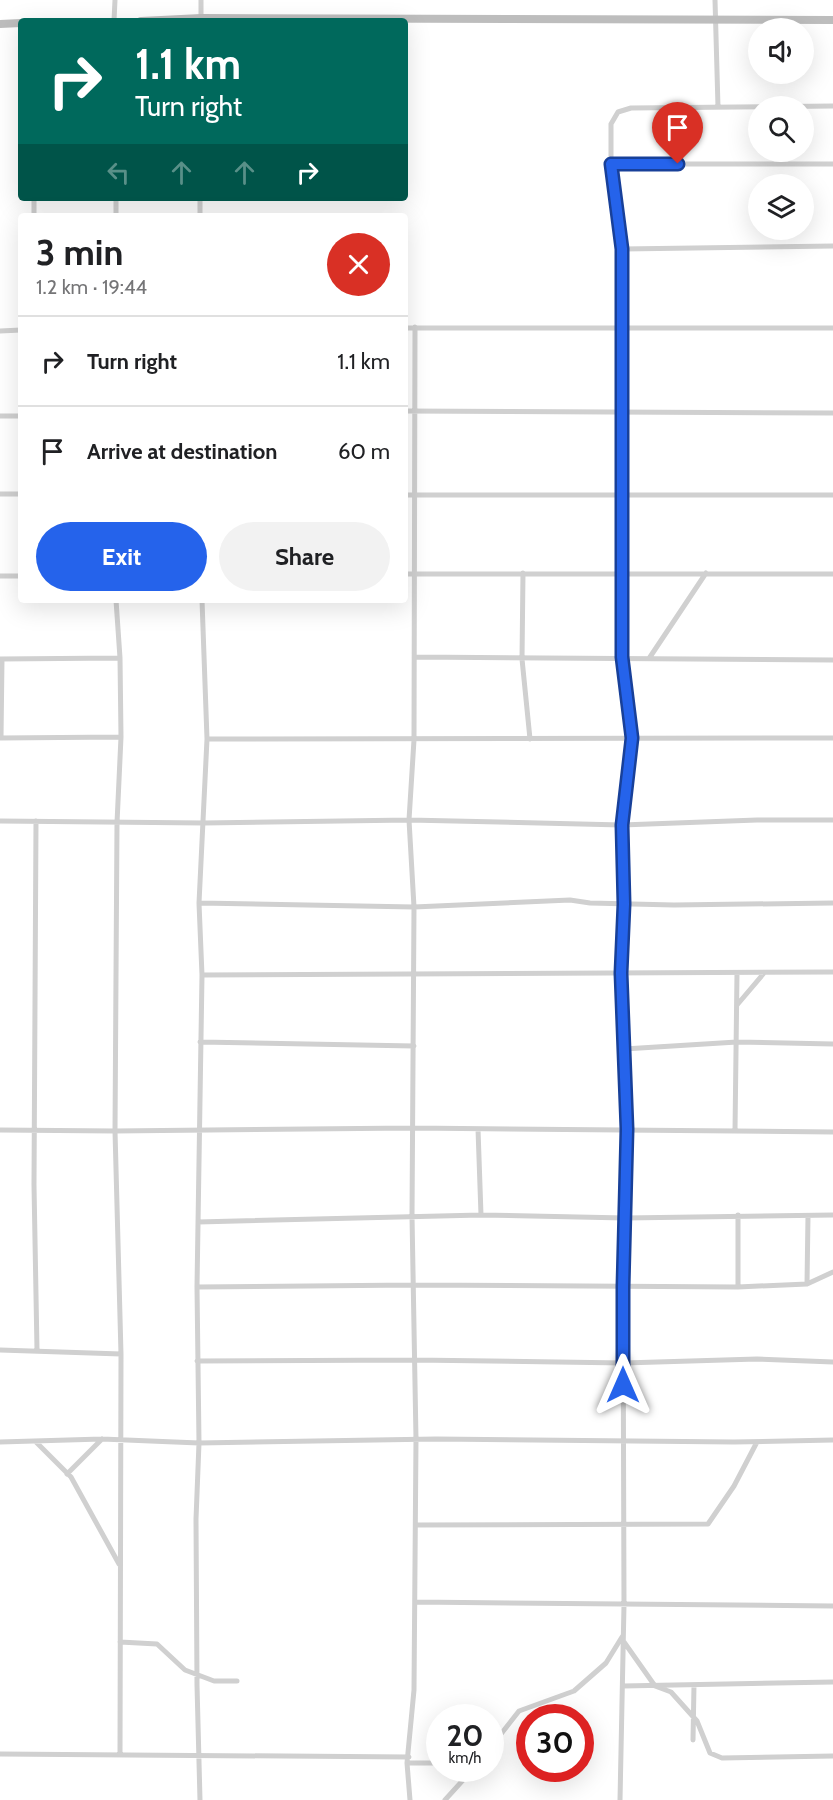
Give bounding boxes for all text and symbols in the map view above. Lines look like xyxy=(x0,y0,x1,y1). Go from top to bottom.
map controls xyxy=(748,18,814,240)
button: sound xyxy=(748,18,814,84)
text: 1.1 km xyxy=(135,38,241,90)
icon: right xyxy=(36,42,114,120)
text: Turn right xyxy=(135,90,242,123)
button: search xyxy=(748,96,814,162)
pin xyxy=(652,102,703,164)
icon: arrive xyxy=(661,111,694,144)
icon: left xyxy=(102,156,135,189)
icon: ahead xyxy=(165,156,198,189)
icon: ahead xyxy=(228,156,261,189)
icon: right xyxy=(291,156,324,189)
button: layers xyxy=(748,174,814,240)
text: 3 min xyxy=(36,230,123,274)
button: close xyxy=(327,233,390,296)
text: 1.2 km · 19:44 xyxy=(36,275,147,299)
icon: right xyxy=(36,345,69,378)
text: Turn right xyxy=(87,348,177,375)
text: 1.1 km xyxy=(337,348,390,375)
icon: arrive xyxy=(36,435,69,468)
text: Arrive at destination xyxy=(87,438,277,465)
text: 60 m xyxy=(338,438,390,465)
button: Exit xyxy=(36,522,207,591)
button: Share xyxy=(219,522,390,591)
position arrow xyxy=(591,1353,655,1417)
speed limit sign: 30 xyxy=(516,1704,594,1782)
text: 20 xyxy=(446,1717,484,1754)
text: km/h xyxy=(449,1749,481,1767)

